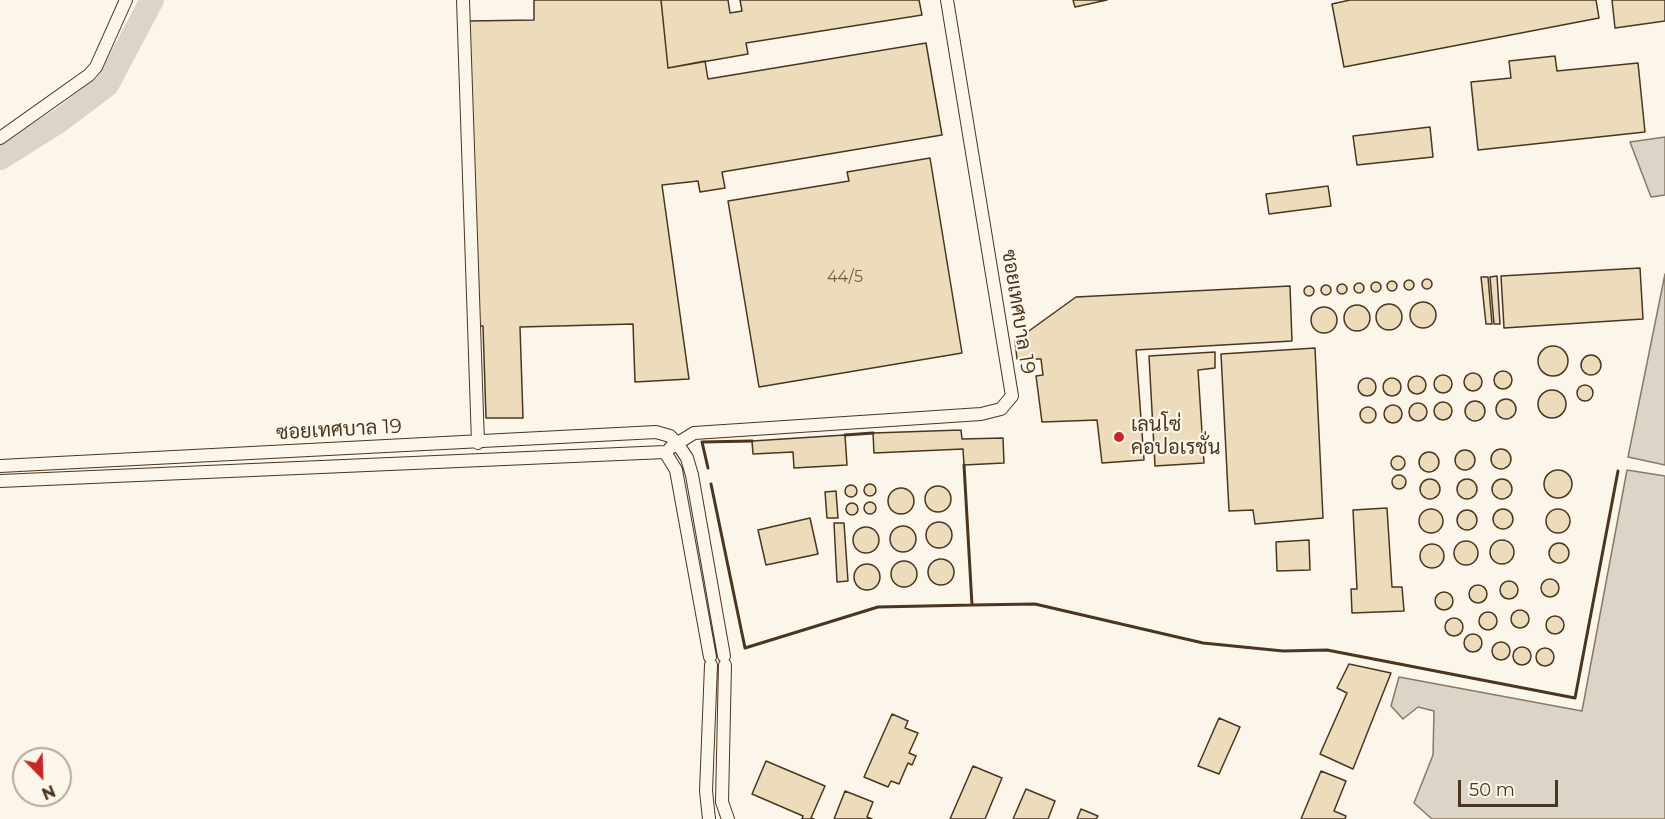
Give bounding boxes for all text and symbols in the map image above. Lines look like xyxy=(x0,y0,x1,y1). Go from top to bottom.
street label: ซอยเทศบาล 19 xyxy=(996,248,1040,376)
house number: 44/5 xyxy=(827,267,863,287)
place label: เลนโซ่ คอปอเรชั่น xyxy=(1131,413,1220,460)
street label: ซอยเทศบาล 19 xyxy=(276,415,402,445)
marker: เลนโซ่ คอปอเรชั่น xyxy=(1112,430,1126,444)
north arrow xyxy=(12,747,72,807)
scale bar xyxy=(1461,768,1562,806)
text: 50 m xyxy=(1469,779,1515,801)
text: N xyxy=(39,781,58,803)

